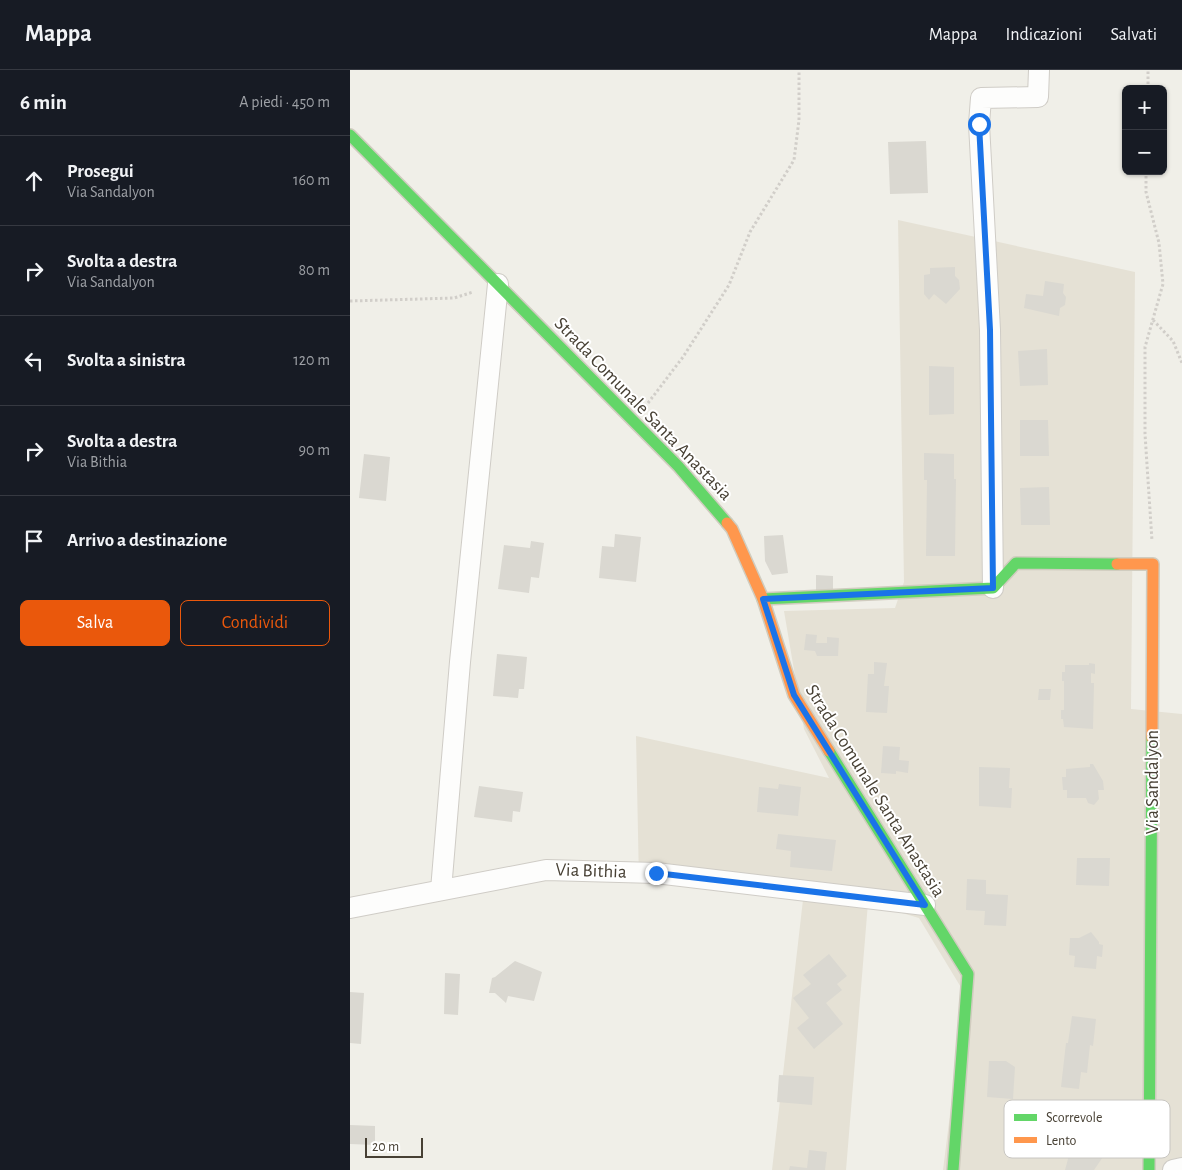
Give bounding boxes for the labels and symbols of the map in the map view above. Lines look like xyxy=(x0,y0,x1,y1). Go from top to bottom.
route start xyxy=(968,113,991,136)
street label: Strada Comunale Santa Anastasia xyxy=(551,314,736,504)
street label: Strada Comunale Santa Anastasia xyxy=(802,681,949,901)
street label: Via Sandalyon xyxy=(1143,730,1162,834)
street label: Via Bithia xyxy=(555,860,627,882)
route end xyxy=(645,862,668,885)
legend xyxy=(1004,1100,1170,1158)
text: Scorrevole xyxy=(1046,1111,1102,1125)
text: Lento xyxy=(1046,1134,1077,1148)
scale bar xyxy=(365,1135,422,1158)

